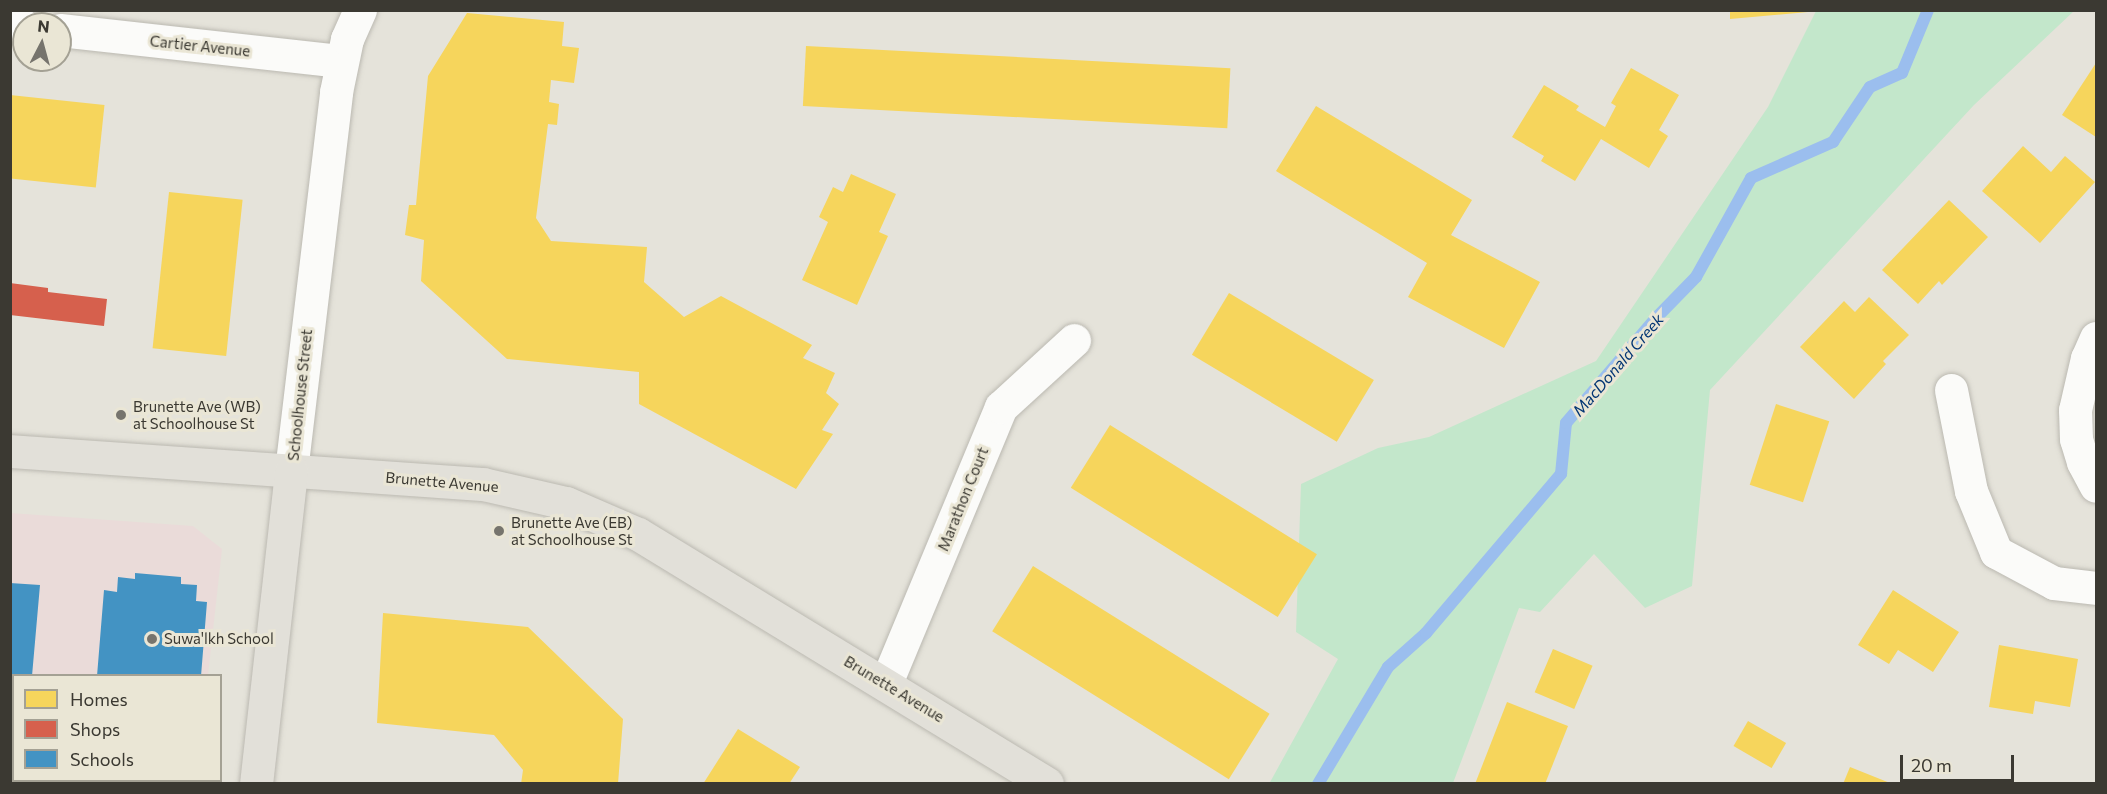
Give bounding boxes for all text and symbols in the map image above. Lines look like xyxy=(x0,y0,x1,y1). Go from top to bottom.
north arrow xyxy=(12,12,72,72)
text: N xyxy=(37,16,51,36)
street label: Cartier Avenue xyxy=(149,32,251,60)
water label: MacDonald Creek xyxy=(1568,310,1668,420)
street label: Schoolhouse Street xyxy=(284,328,316,462)
place label: Brunette Ave (WB) at Schoolhouse St xyxy=(133,397,261,432)
marker: Brunette Ave (WB) at Schoolhouse St xyxy=(114,408,128,422)
street label: Marathon Court xyxy=(934,444,992,554)
street label: Brunette Avenue xyxy=(385,468,499,496)
place label: Brunette Ave (EB) at Schoolhouse St xyxy=(511,513,633,548)
marker: Brunette Ave (EB) at Schoolhouse St xyxy=(492,524,506,538)
place label: Suwa'lkh School xyxy=(164,630,274,648)
marker: Suwa'lkh School xyxy=(145,632,159,646)
street label: Brunette Avenue xyxy=(841,652,947,726)
legend xyxy=(12,674,222,782)
text: Homes xyxy=(70,688,128,710)
text: Shops xyxy=(70,718,120,740)
scale bar xyxy=(1903,743,2017,781)
text: Schools xyxy=(70,748,134,770)
text: 20 m xyxy=(1911,754,1952,776)

